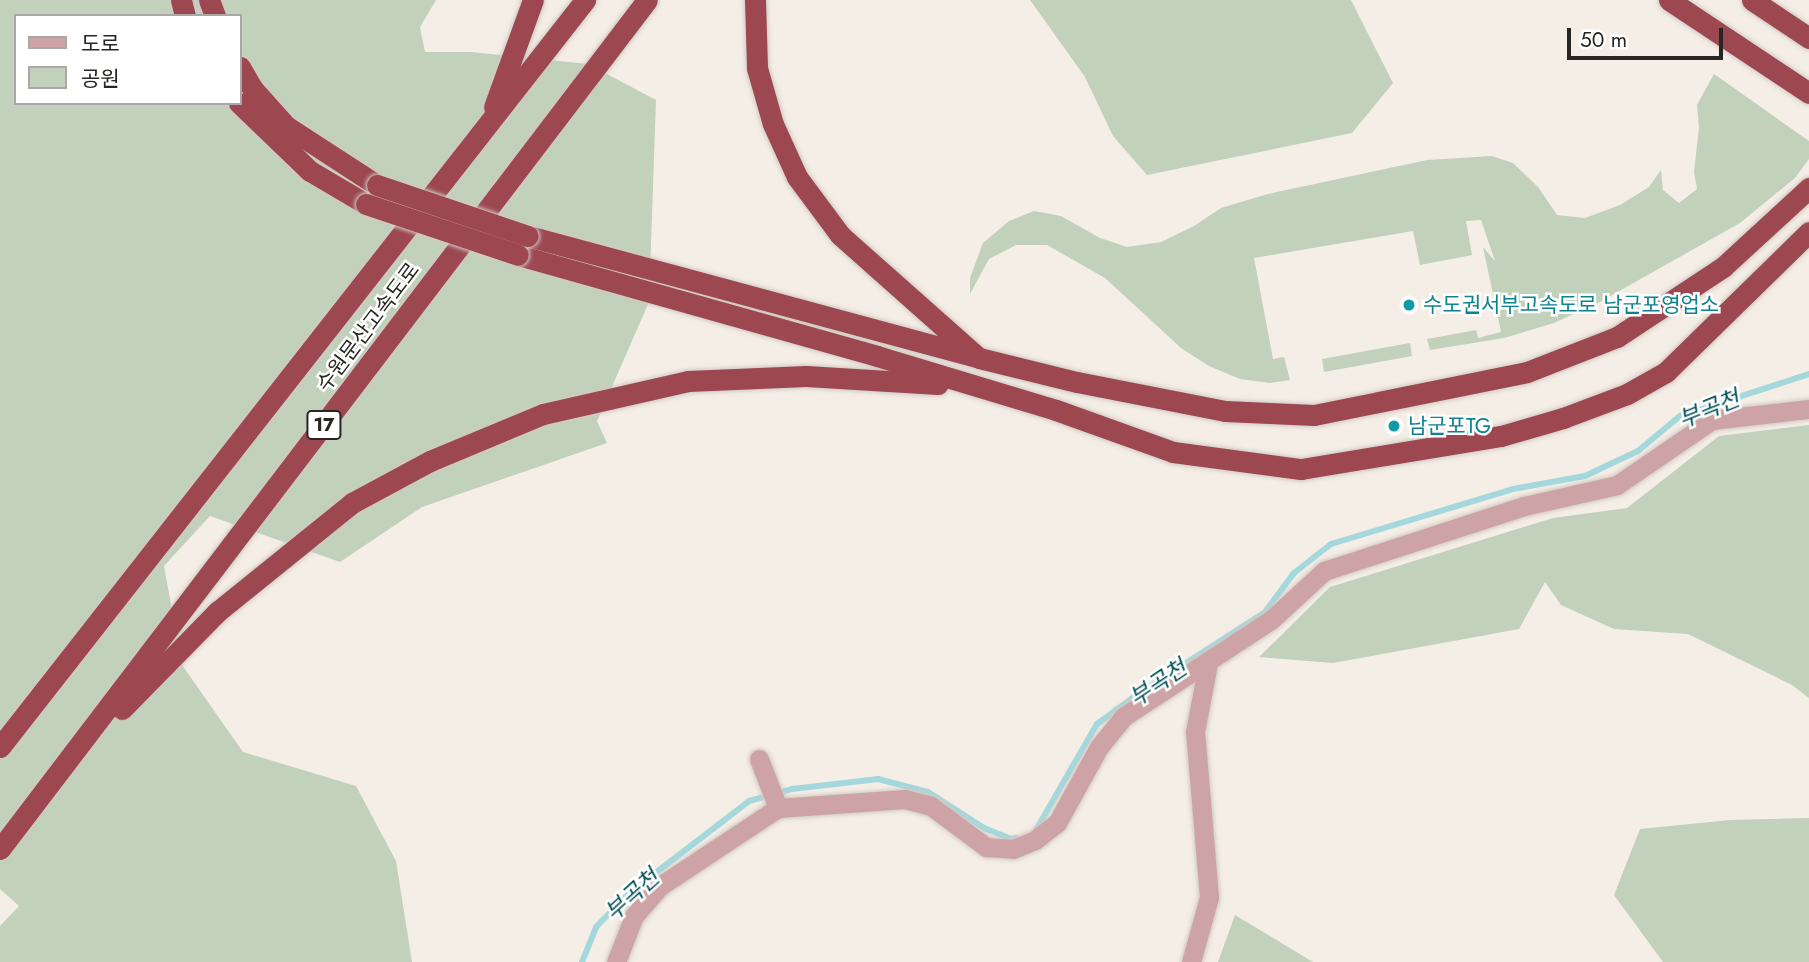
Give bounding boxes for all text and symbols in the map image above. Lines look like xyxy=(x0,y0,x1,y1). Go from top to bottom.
legend xyxy=(14,14,242,105)
scale bar xyxy=(1571,14,1727,58)
text: 50 m xyxy=(1580,25,1627,55)
text: 도로 xyxy=(81,29,120,59)
text: 공원 xyxy=(81,64,120,94)
street label: 수원문산고속도로 xyxy=(311,258,425,396)
place label: 수도권서부고속도로 남군포영업소 xyxy=(1423,292,1719,318)
marker: 수도권서부고속도로 남군포영업소 xyxy=(1401,297,1417,313)
water label: 부곡천 xyxy=(1674,384,1744,434)
road number: 17 xyxy=(305,410,343,440)
place label: 남군포TG xyxy=(1408,413,1491,439)
marker: 남군포TG xyxy=(1386,418,1402,434)
water label: 부곡천 xyxy=(1124,654,1192,712)
water label: 부곡천 xyxy=(599,864,665,926)

